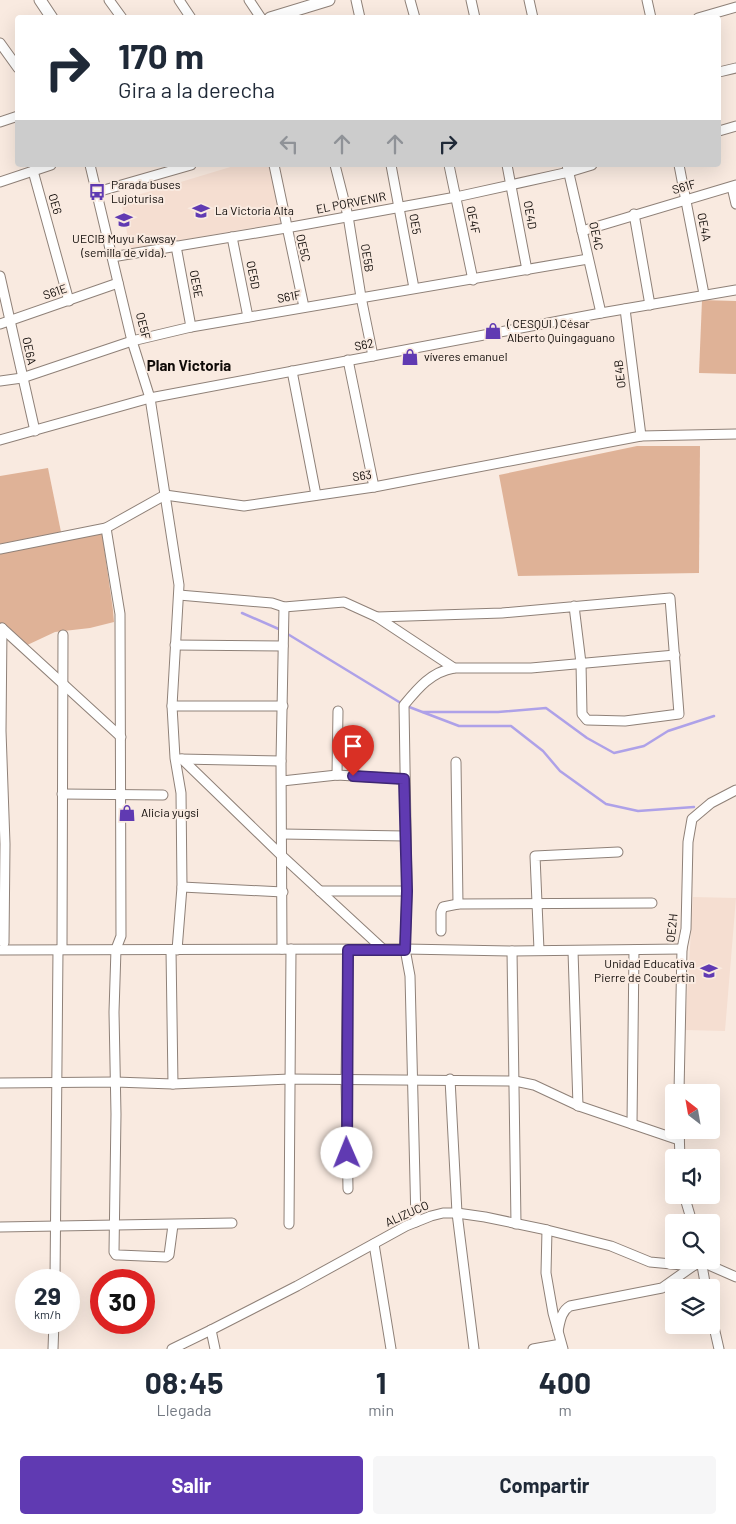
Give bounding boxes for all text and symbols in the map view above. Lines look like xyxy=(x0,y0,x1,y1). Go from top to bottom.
text: 170 m xyxy=(118,34,204,76)
icon: right xyxy=(35,35,100,100)
text: Gira a la derecha xyxy=(118,76,275,102)
icon: left xyxy=(275,130,303,158)
icon: ahead xyxy=(328,130,356,158)
icon: ahead xyxy=(381,130,409,158)
icon: right xyxy=(434,130,462,158)
street label: S61F xyxy=(670,176,697,196)
place label: Parada buses Lujoturisa xyxy=(111,177,181,205)
bus stop icon: Parada buses Lujoturisa xyxy=(87,182,107,202)
street label: EL PORVENIR xyxy=(315,188,387,216)
street label: OE6 xyxy=(46,192,66,216)
street label: OE4D xyxy=(522,199,540,230)
school or university icon: La Victoria Alta xyxy=(191,201,211,221)
place label: La Victoria Alta xyxy=(215,203,294,217)
street label: OE4F xyxy=(464,205,484,235)
school or university icon: UECIB Muyu Kawsay (semilla de vida). xyxy=(114,210,134,230)
street label: OE4A xyxy=(695,211,715,242)
street label: OE5 xyxy=(407,212,425,235)
street label: OE4C xyxy=(587,220,607,251)
place label: UECIB Muyu Kawsay (semilla de vida). xyxy=(72,231,176,259)
street label: OE5C xyxy=(294,232,314,263)
street label: OE5B xyxy=(359,243,377,273)
street label: OE5D xyxy=(244,260,264,290)
street label: OE5E xyxy=(187,269,207,299)
street label: S61E xyxy=(41,280,69,302)
street label: S61F xyxy=(276,287,302,305)
street label: OE5F xyxy=(134,311,154,341)
place label: ( CESQUI ) César Alberto Quingaguano xyxy=(506,316,615,344)
shop icon: ( CESQUI ) César Alberto Quingaguano xyxy=(483,321,503,341)
street label: S62 xyxy=(353,335,375,353)
street label: OE6A xyxy=(20,336,40,366)
shop icon: víveres emanuel xyxy=(400,347,420,367)
place label: víveres emanuel xyxy=(424,349,507,363)
district label: Plan Victoria xyxy=(147,356,231,374)
street label: OE4B xyxy=(610,359,628,389)
street label: S63 xyxy=(351,467,372,483)
pin xyxy=(332,725,374,776)
icon: arrive xyxy=(339,732,367,760)
shop icon: Alicia yugsi xyxy=(117,803,137,823)
place label: Alicia yugsi xyxy=(141,805,199,819)
street label: OE2H xyxy=(663,913,679,943)
place label: Unidad Educativa Pierre de Coubertin xyxy=(594,956,695,984)
school or university icon: Unidad Educativa Pierre de Coubertin xyxy=(699,961,719,981)
north arrow xyxy=(665,1084,720,1139)
map controls xyxy=(665,1084,720,1334)
position arrow xyxy=(320,1126,372,1178)
button: sound xyxy=(665,1149,720,1204)
street label: ALIZUCO xyxy=(383,1197,431,1229)
button: search xyxy=(665,1214,720,1269)
speed limit sign: 30 xyxy=(90,1269,155,1334)
button: layers xyxy=(665,1279,720,1334)
text: 29 xyxy=(34,1280,61,1310)
text: km/h xyxy=(34,1307,61,1321)
text: 08:45 xyxy=(145,1364,223,1400)
text: 1 xyxy=(376,1364,386,1400)
text: 400 xyxy=(539,1364,591,1400)
text: Llegada xyxy=(157,1400,212,1419)
text: min xyxy=(368,1400,394,1419)
text: m xyxy=(558,1400,572,1419)
button: Salir xyxy=(20,1456,363,1514)
button: Compartir xyxy=(373,1456,716,1514)

